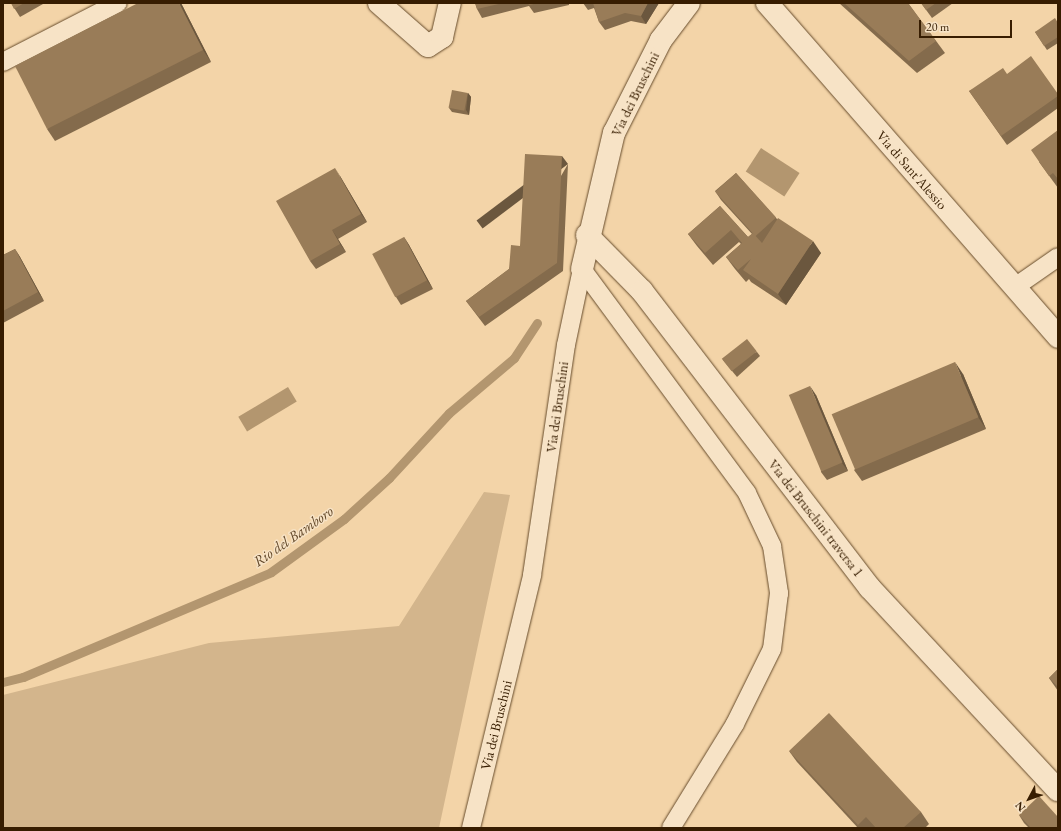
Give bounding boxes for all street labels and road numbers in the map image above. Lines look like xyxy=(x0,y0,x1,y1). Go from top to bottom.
street label: Via dei Bruschini xyxy=(607,49,663,139)
street label: Via di Sant'Alessio xyxy=(873,127,951,213)
street label: Via dei Bruschini xyxy=(542,360,572,454)
street label: Via dei Bruschini traversa 1 xyxy=(765,456,867,580)
street label: Via dei Bruschini xyxy=(477,678,515,772)

